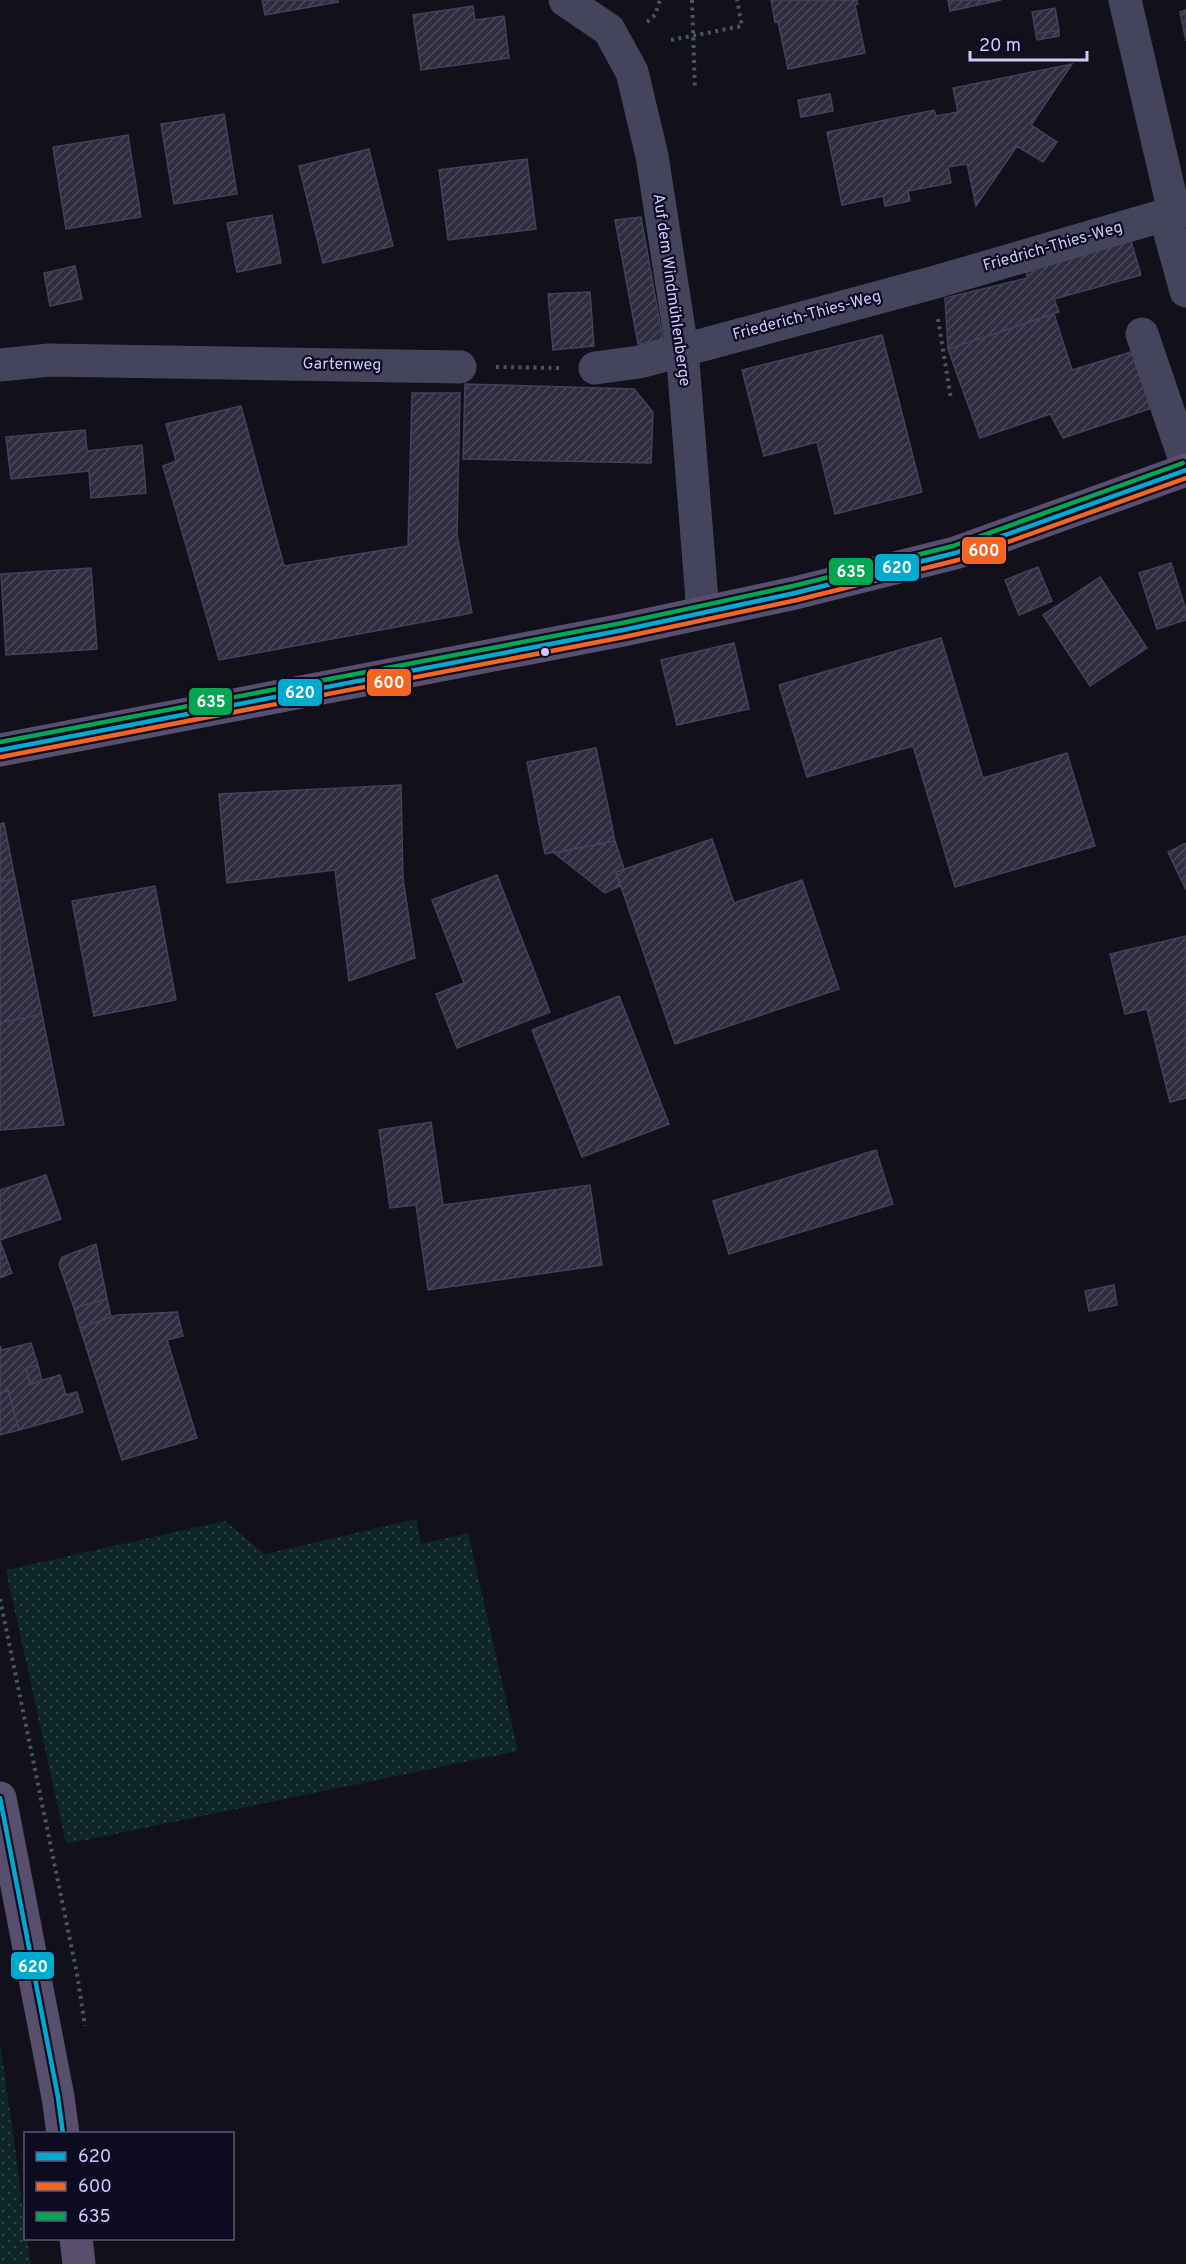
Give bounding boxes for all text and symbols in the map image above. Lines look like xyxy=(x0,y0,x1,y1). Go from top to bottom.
scale bar xyxy=(970,24,1087,62)
text: 20 m xyxy=(979,35,1021,58)
street label: Auf dem Windmühlenberge xyxy=(648,192,694,388)
street label: Friedrich-Thies-Weg xyxy=(981,218,1125,276)
street label: Friederich-Thies-Weg xyxy=(731,287,883,345)
street label: Gartenweg xyxy=(302,354,382,376)
line badge: 600 xyxy=(961,536,1007,565)
text: 600 xyxy=(969,542,999,562)
line badge: 620 xyxy=(874,553,920,582)
line badge: 635 xyxy=(828,557,874,586)
text: 620 xyxy=(882,559,912,579)
text: 635 xyxy=(836,563,866,583)
unlabelled marker xyxy=(539,646,551,658)
line badge: 600 xyxy=(366,668,412,697)
text: 600 xyxy=(374,674,404,694)
line badge: 620 xyxy=(277,678,323,707)
text: 620 xyxy=(285,684,315,704)
line badge: 635 xyxy=(188,687,233,716)
text: 635 xyxy=(196,693,226,713)
line badge: 620 xyxy=(10,1951,55,1980)
text: 620 xyxy=(18,1958,48,1978)
legend xyxy=(24,2132,234,2240)
text: 620 xyxy=(78,2146,111,2169)
text: 600 xyxy=(78,2176,112,2199)
text: 635 xyxy=(78,2206,111,2229)

